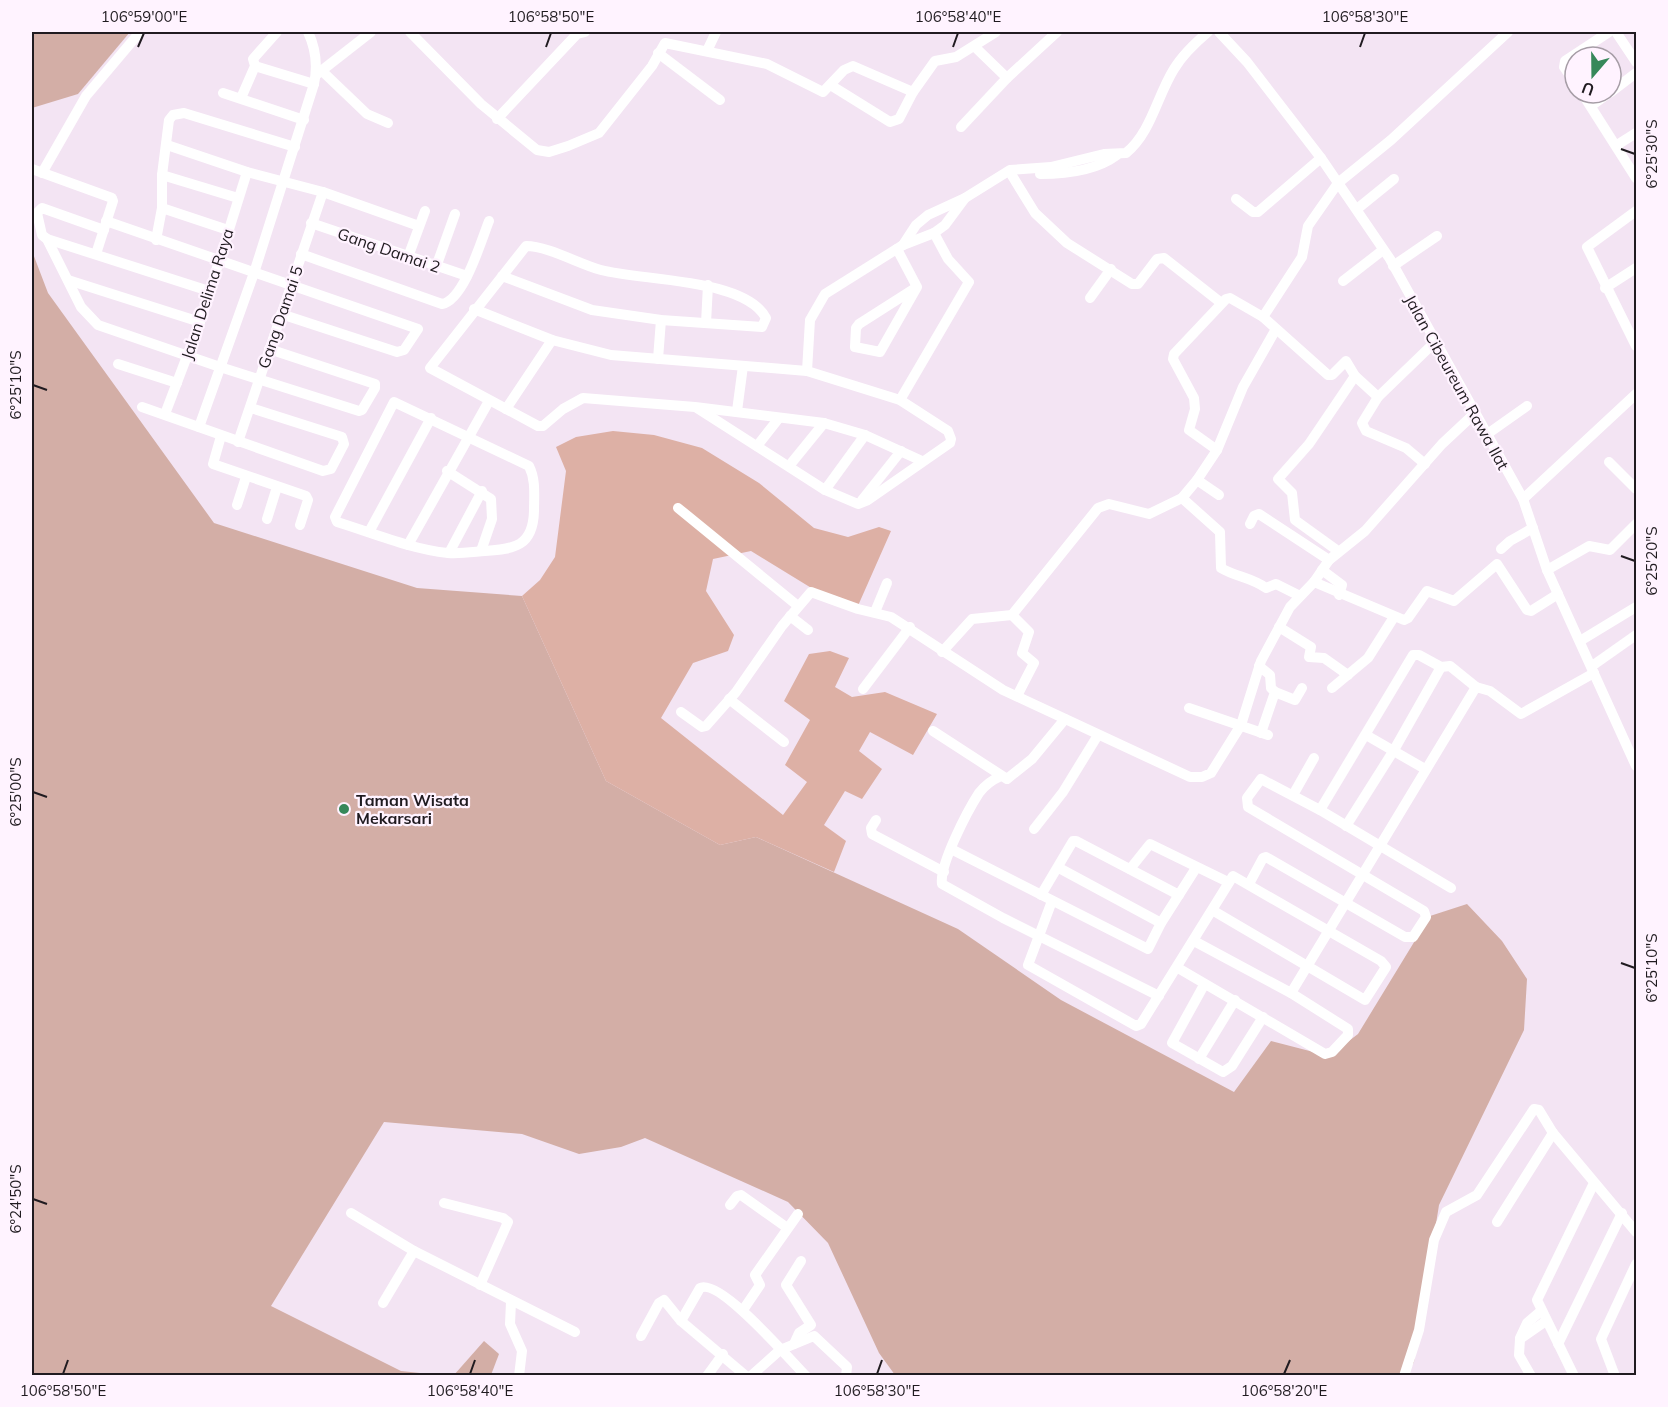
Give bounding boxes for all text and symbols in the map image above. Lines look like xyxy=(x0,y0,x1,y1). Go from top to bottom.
text: 106°59'00"E xyxy=(101,7,187,26)
text: 106°58'50"E xyxy=(508,7,594,26)
text: 106°58'40"E xyxy=(915,7,1001,26)
text: 106°58'30"E xyxy=(1322,7,1408,26)
north arrow xyxy=(1563,45,1623,105)
text: U xyxy=(1579,78,1597,101)
text: 6°25'30"S xyxy=(1642,119,1661,189)
street label: Gang Damai 2 xyxy=(335,223,443,277)
street label: Jalan Delima Raya xyxy=(176,226,238,362)
street label: Gang Damai 5 xyxy=(253,263,307,371)
street label: Jalan Cibeureum Rawa Ilat xyxy=(1400,291,1514,473)
text: 6°25'10"S xyxy=(6,350,25,420)
text: 6°25'20"S xyxy=(1642,526,1661,596)
text: 6°25'00"S xyxy=(6,757,25,827)
place label: Taman Wisata Mekarsari xyxy=(356,790,469,828)
marker: Taman Wisata Mekarsari xyxy=(337,802,351,816)
text: 6°25'10"S xyxy=(1642,933,1661,1003)
text: 6°24'50"S xyxy=(6,1164,25,1234)
text: 106°58'50"E xyxy=(20,1381,106,1400)
text: 106°58'40"E xyxy=(427,1381,513,1400)
text: 106°58'30"E xyxy=(834,1381,920,1400)
text: 106°58'20"E xyxy=(1241,1381,1327,1400)

